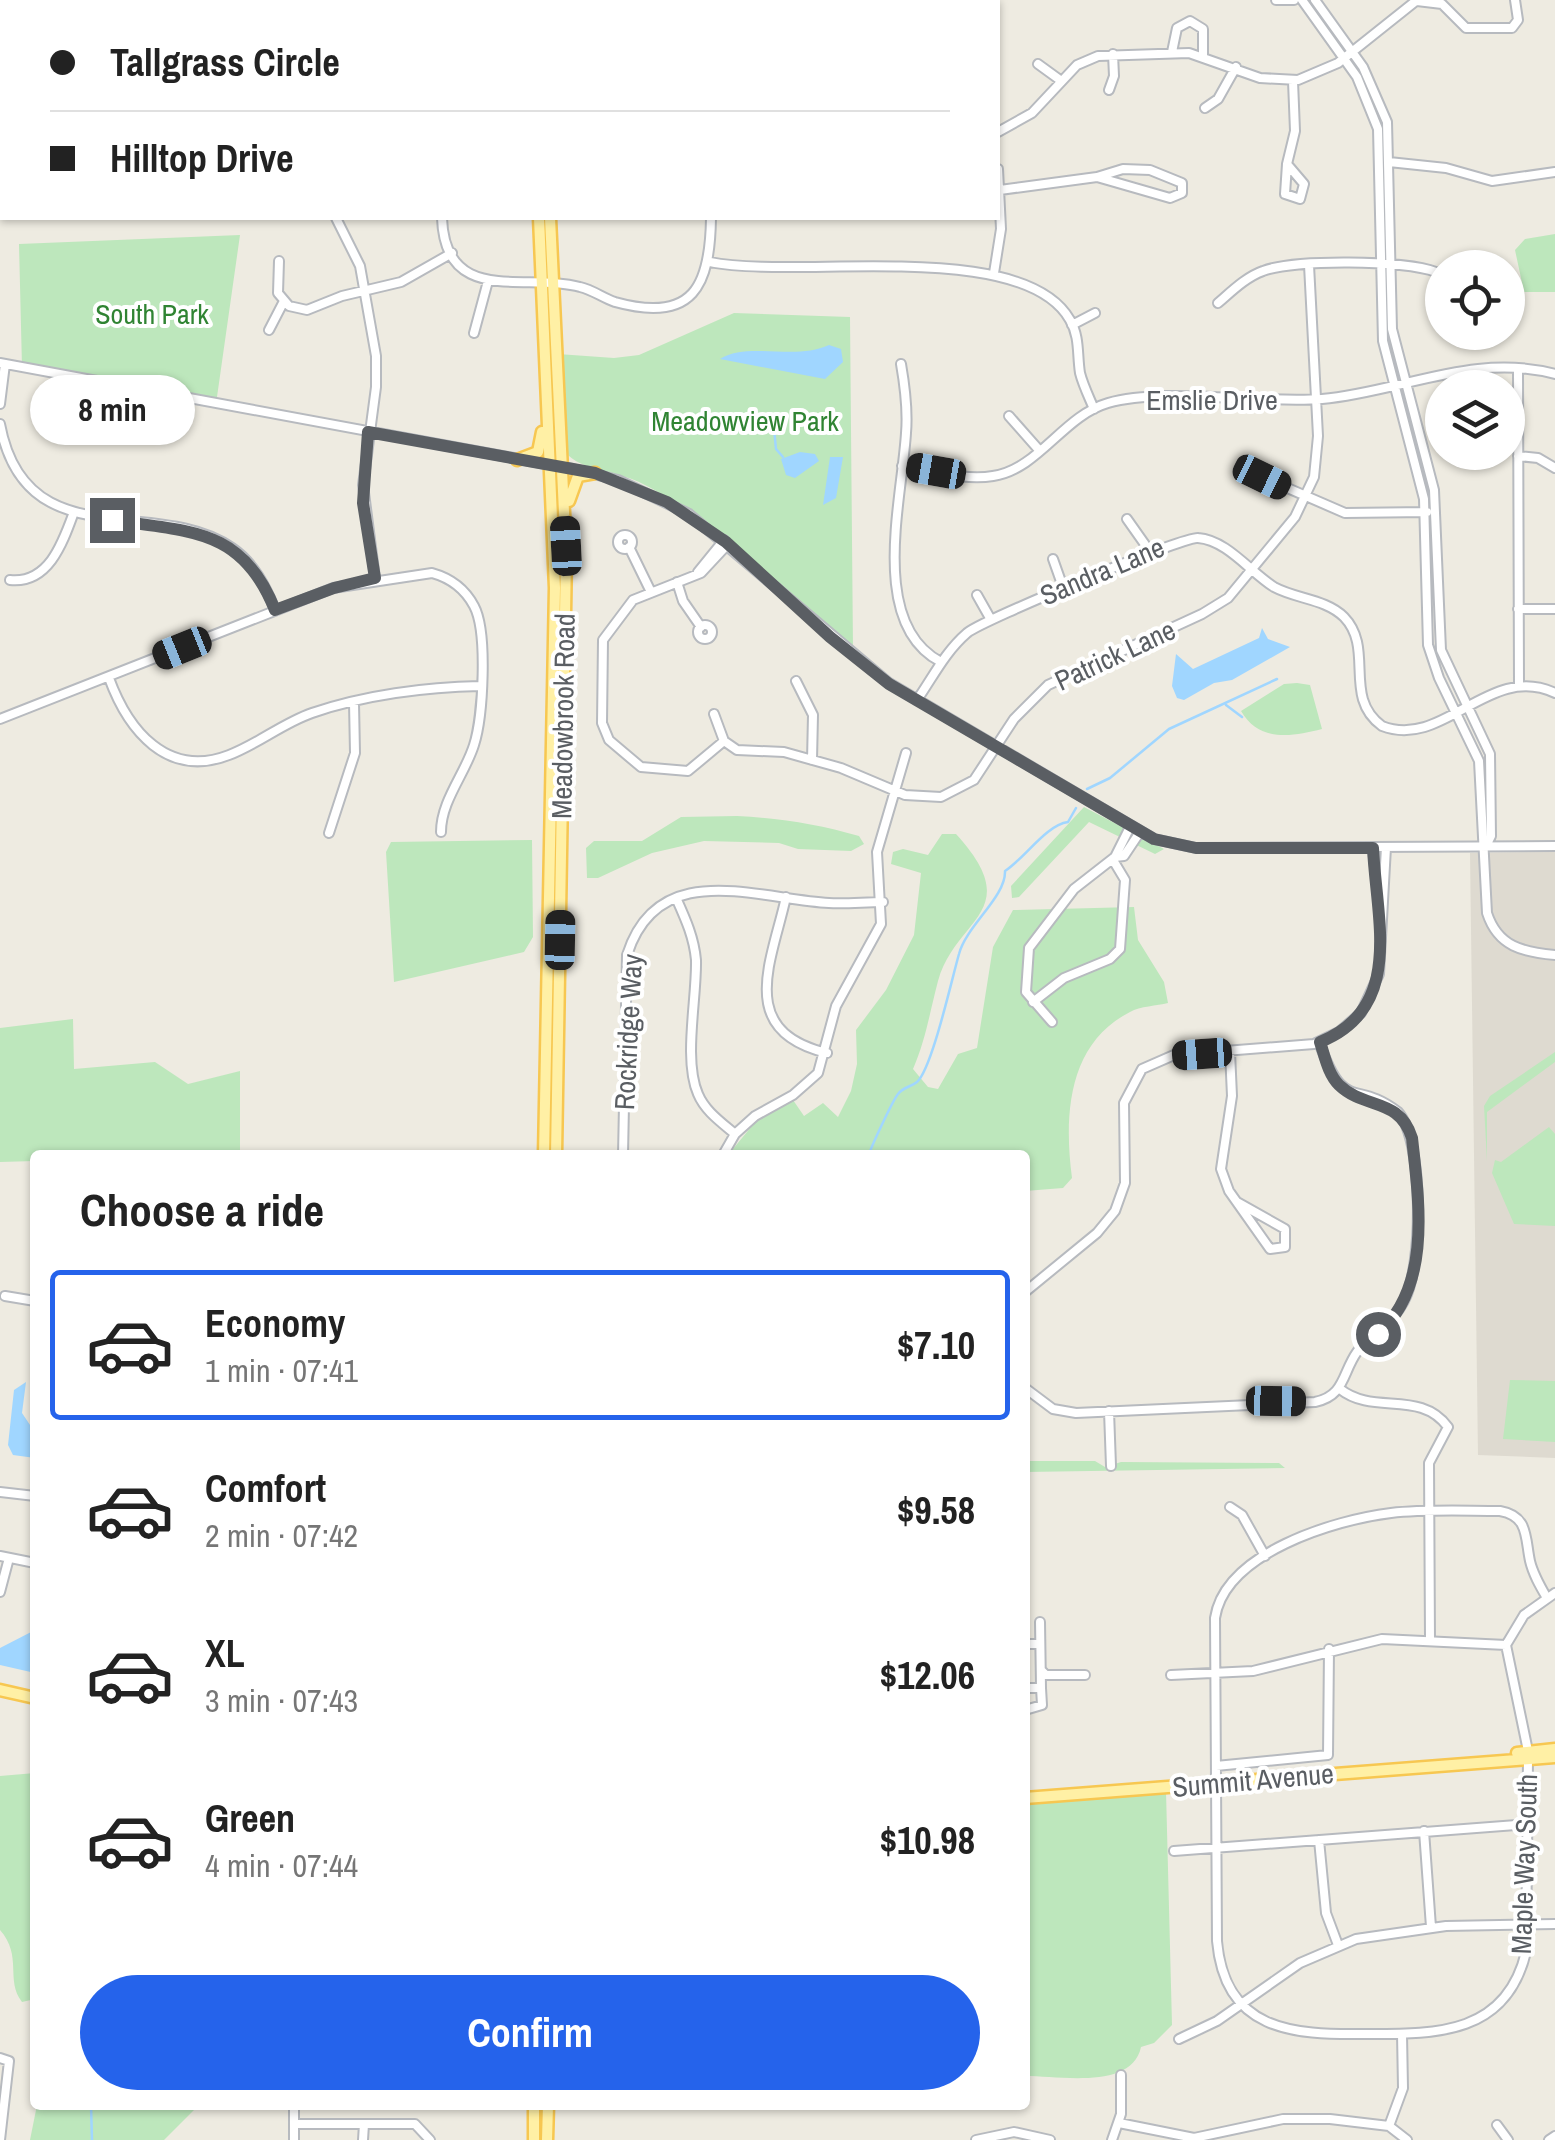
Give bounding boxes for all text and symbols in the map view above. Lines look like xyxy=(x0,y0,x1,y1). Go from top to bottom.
text: Tallgrass Circle xyxy=(110,37,340,88)
text: Hilltop Drive xyxy=(110,133,294,184)
map controls xyxy=(1425,250,1525,470)
button: locate xyxy=(1425,250,1525,350)
park label: South Park xyxy=(95,295,209,333)
button: layers xyxy=(1425,370,1525,470)
callout: 8 min xyxy=(29,375,194,445)
street label: Emslie Drive xyxy=(1146,381,1278,419)
text: 8 min xyxy=(78,388,147,431)
park label: Meadowview Park xyxy=(651,402,839,440)
car xyxy=(1228,450,1296,504)
car xyxy=(904,451,968,491)
route end xyxy=(90,498,135,543)
car xyxy=(549,515,583,577)
street label: Sandra Lane xyxy=(1034,528,1170,614)
street label: Patrick Lane xyxy=(1049,611,1181,699)
street label: Meadowbrook Road xyxy=(542,613,584,819)
car xyxy=(149,623,215,673)
car xyxy=(544,910,576,970)
street label: Rockridge Way xyxy=(605,953,651,1111)
car xyxy=(1171,1037,1233,1071)
text: Choose a ride xyxy=(80,1179,324,1240)
text: Economy xyxy=(205,1298,345,1349)
icon: car xyxy=(85,1300,175,1390)
route start xyxy=(1356,1312,1401,1357)
text: $7.10 xyxy=(897,1320,975,1371)
text: 1 min · 07:41 xyxy=(205,1349,358,1392)
car xyxy=(1246,1385,1306,1417)
text: Comfort xyxy=(205,1463,326,1514)
icon: car xyxy=(85,1465,175,1555)
text: $9.58 xyxy=(897,1485,975,1536)
text: 2 min · 07:42 xyxy=(205,1514,358,1557)
text: XL xyxy=(205,1628,245,1679)
icon: car xyxy=(85,1630,175,1720)
text: $12.06 xyxy=(880,1650,975,1701)
text: 3 min · 07:43 xyxy=(205,1679,358,1722)
street label: Summit Avenue xyxy=(1171,1754,1335,1806)
street label: Maple Way South xyxy=(1502,1773,1546,1955)
text: Green xyxy=(205,1793,295,1844)
icon: car xyxy=(85,1795,175,1885)
text: $10.98 xyxy=(880,1815,975,1866)
text: 4 min · 07:44 xyxy=(205,1844,358,1887)
button: Confirm xyxy=(80,1975,980,2090)

